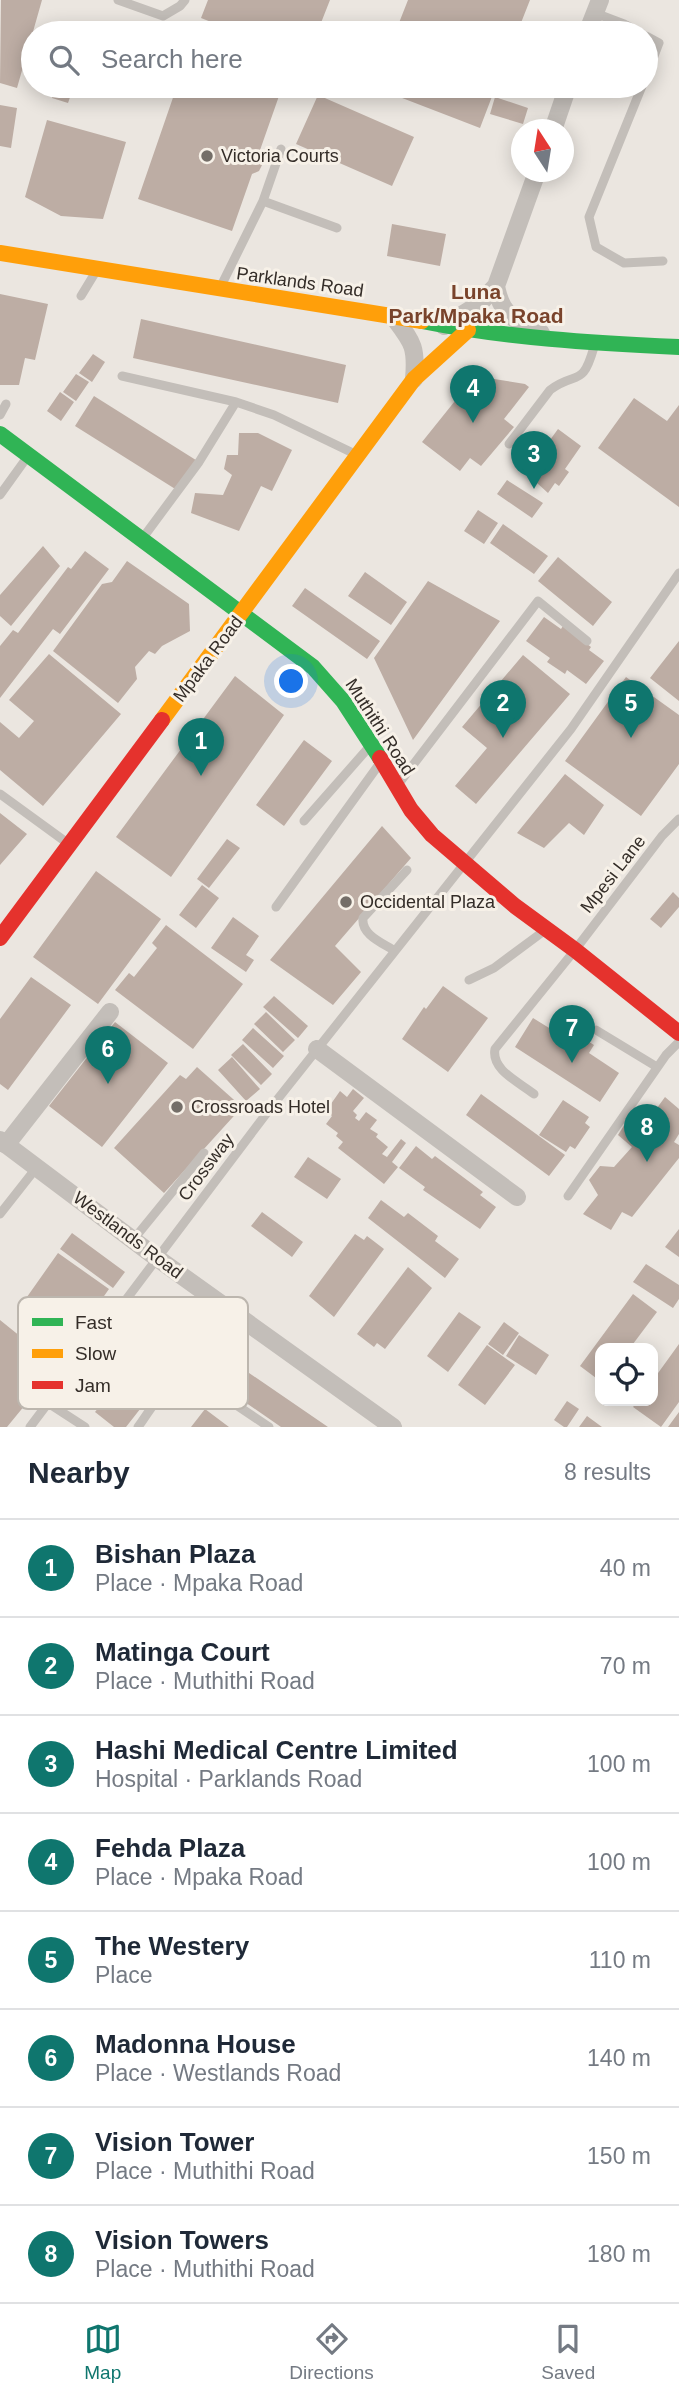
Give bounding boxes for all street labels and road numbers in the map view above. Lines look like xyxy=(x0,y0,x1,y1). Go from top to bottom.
street label: Parklands Road xyxy=(235,263,365,301)
street label: Mpaka Road xyxy=(169,612,247,706)
street label: Muthithi Road xyxy=(341,675,419,779)
street label: Mpesi Lane xyxy=(576,831,650,917)
street label: Crossway xyxy=(174,1129,238,1205)
street label: Westlands Road xyxy=(69,1187,187,1283)

